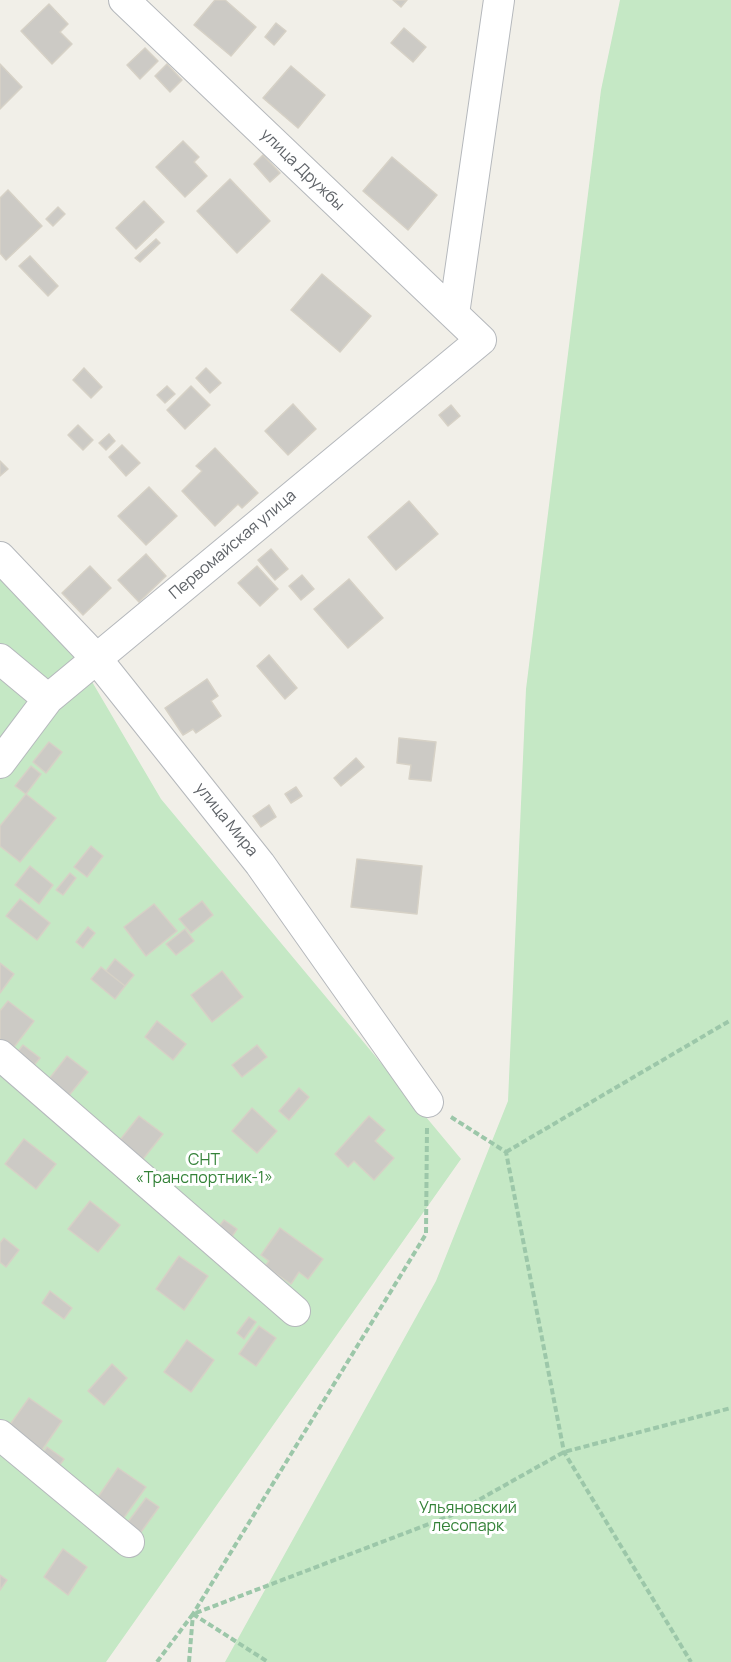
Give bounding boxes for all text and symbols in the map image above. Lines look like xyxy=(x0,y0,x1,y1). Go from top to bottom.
street label: улица Дружбы xyxy=(256,125,348,215)
street label: Первомайская улица xyxy=(166,486,300,604)
street label: улица Мира xyxy=(190,779,262,861)
park label: СНТ «Транспортник-1» xyxy=(135,1151,273,1189)
park label: Ульяновский лесопарк xyxy=(419,1499,517,1537)

